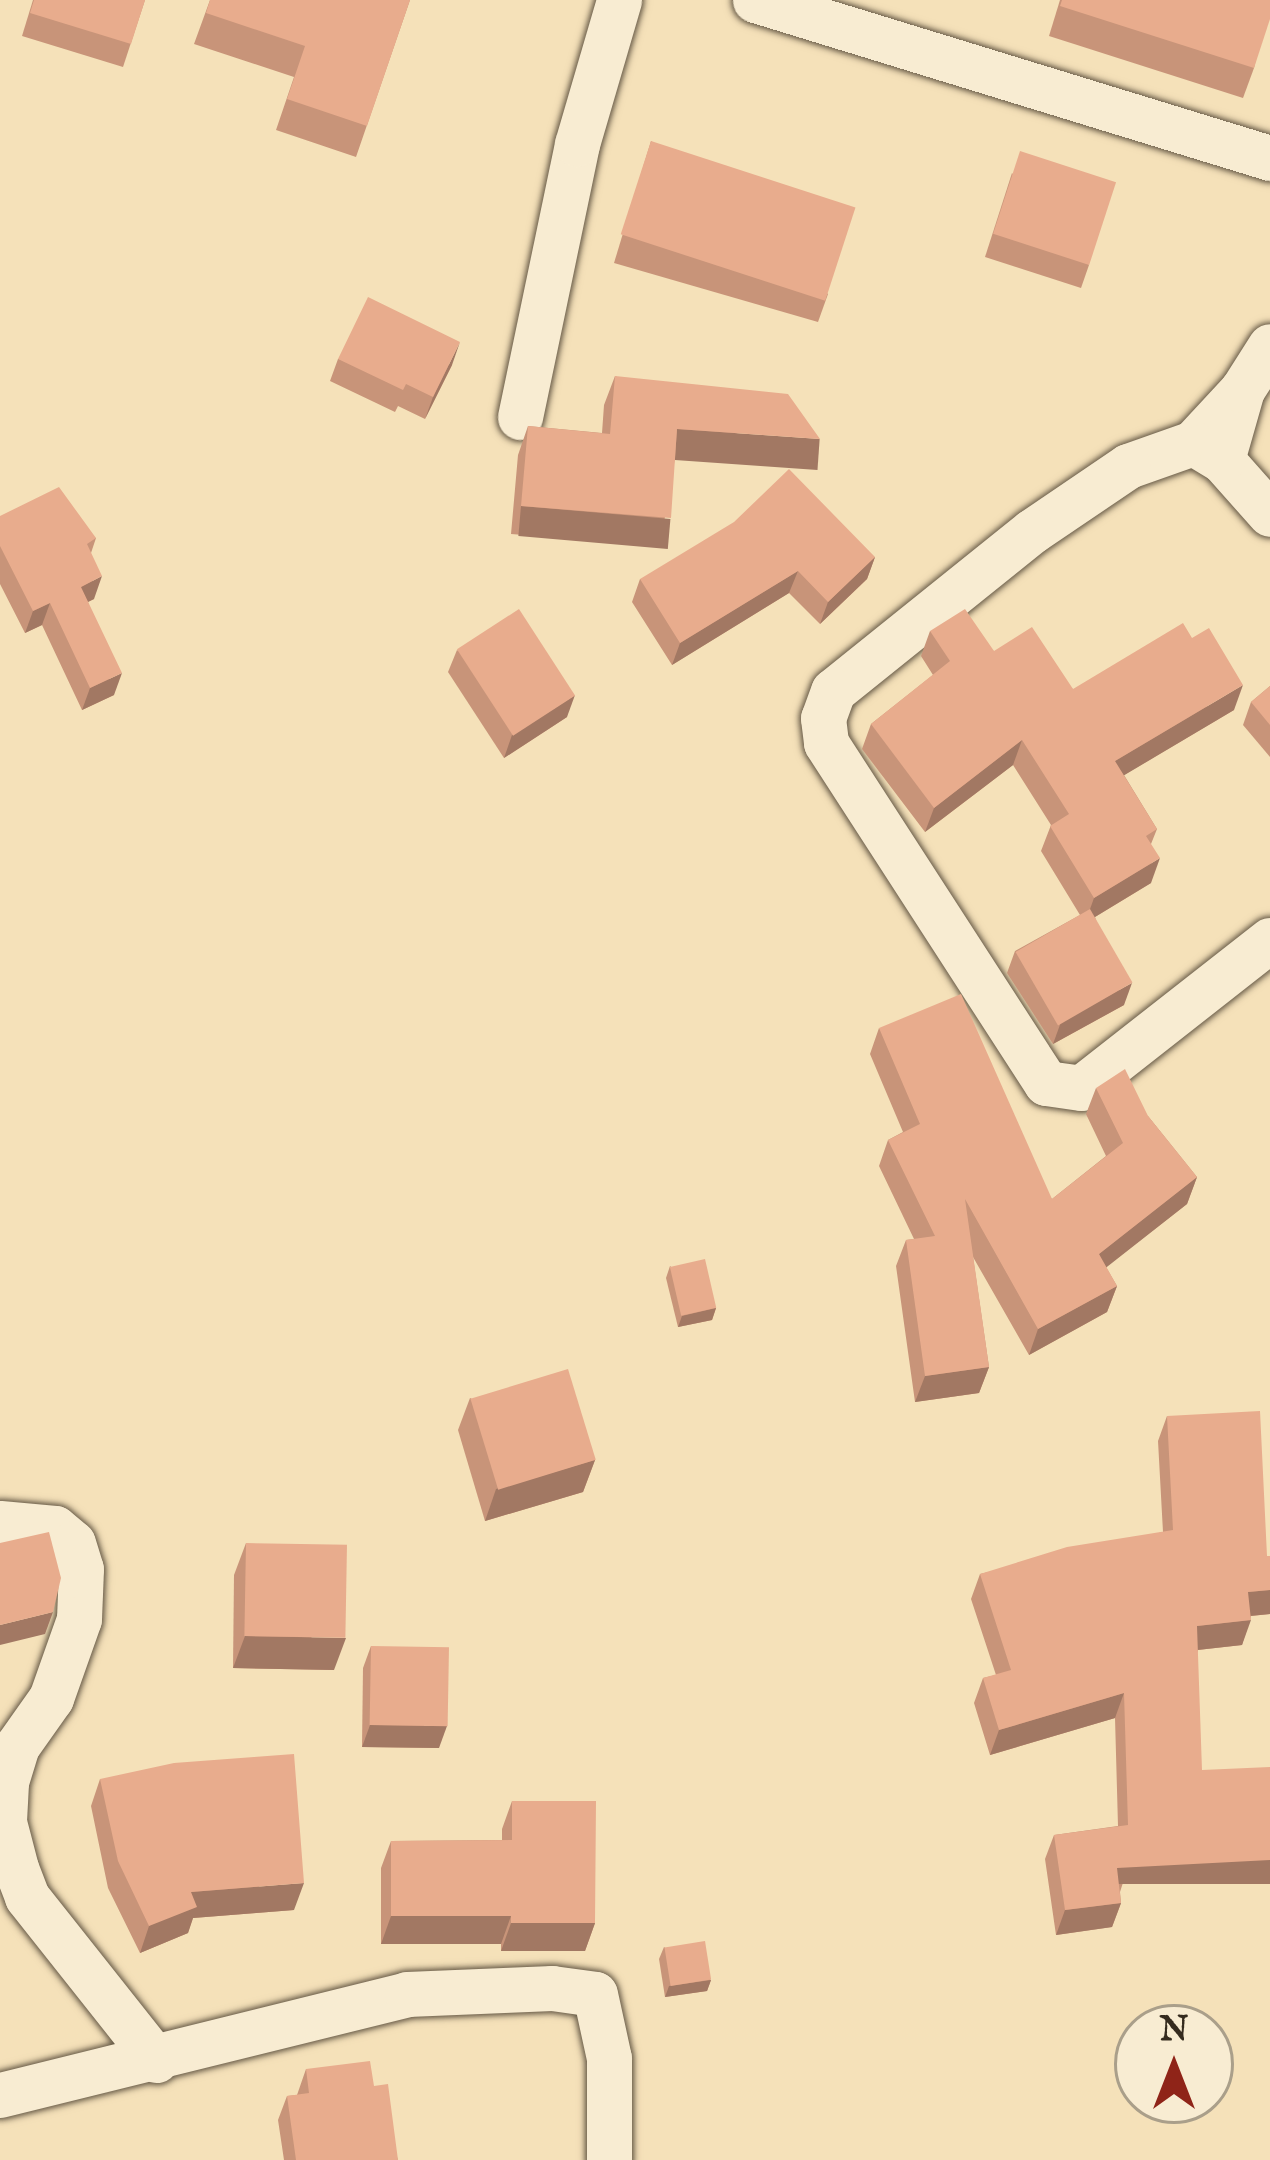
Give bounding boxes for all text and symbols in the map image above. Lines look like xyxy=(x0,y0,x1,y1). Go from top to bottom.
north arrow xyxy=(1114,2004,1234,2124)
text: N xyxy=(1160,2010,1188,2052)

